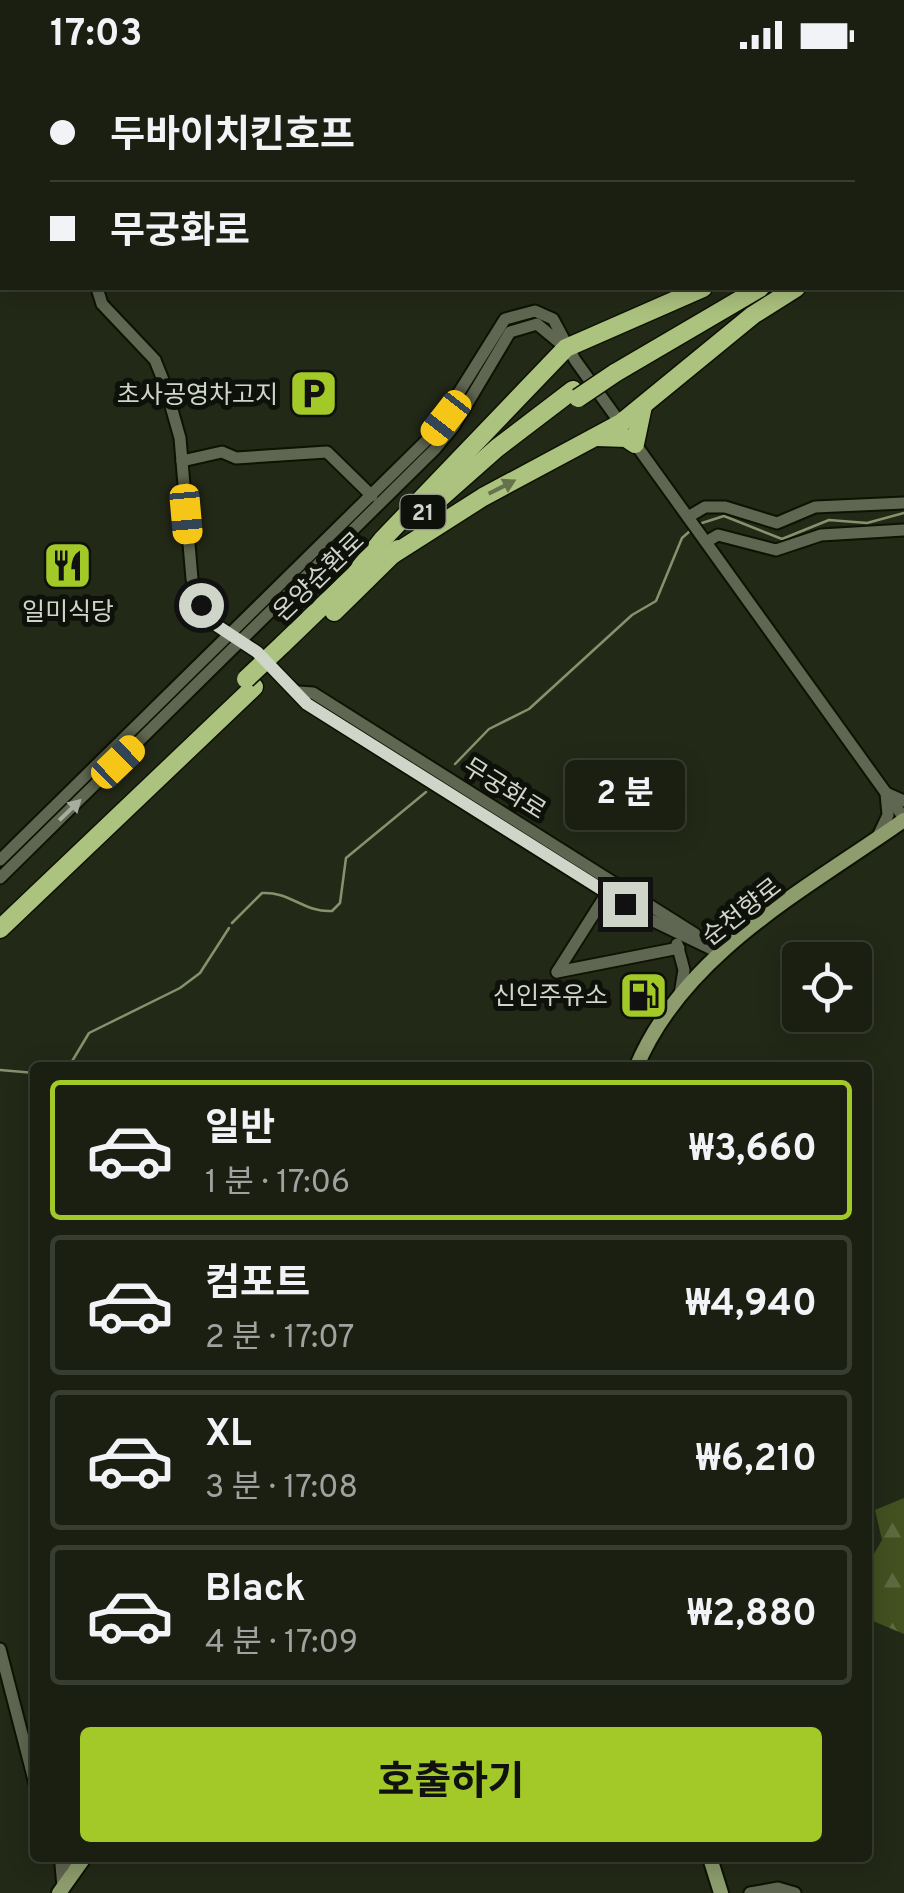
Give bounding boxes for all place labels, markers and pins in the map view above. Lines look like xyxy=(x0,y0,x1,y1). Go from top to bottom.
parking icon: 초사공영차고지 xyxy=(287,368,339,420)
place label: 초사공영차고지 xyxy=(117,381,278,413)
restaurant icon: 일미식당 xyxy=(42,539,94,591)
place label: 일미식당 xyxy=(22,598,114,630)
fuel station icon: 신인주유소 xyxy=(617,969,669,1021)
place label: 신인주유소 xyxy=(493,982,608,1014)

